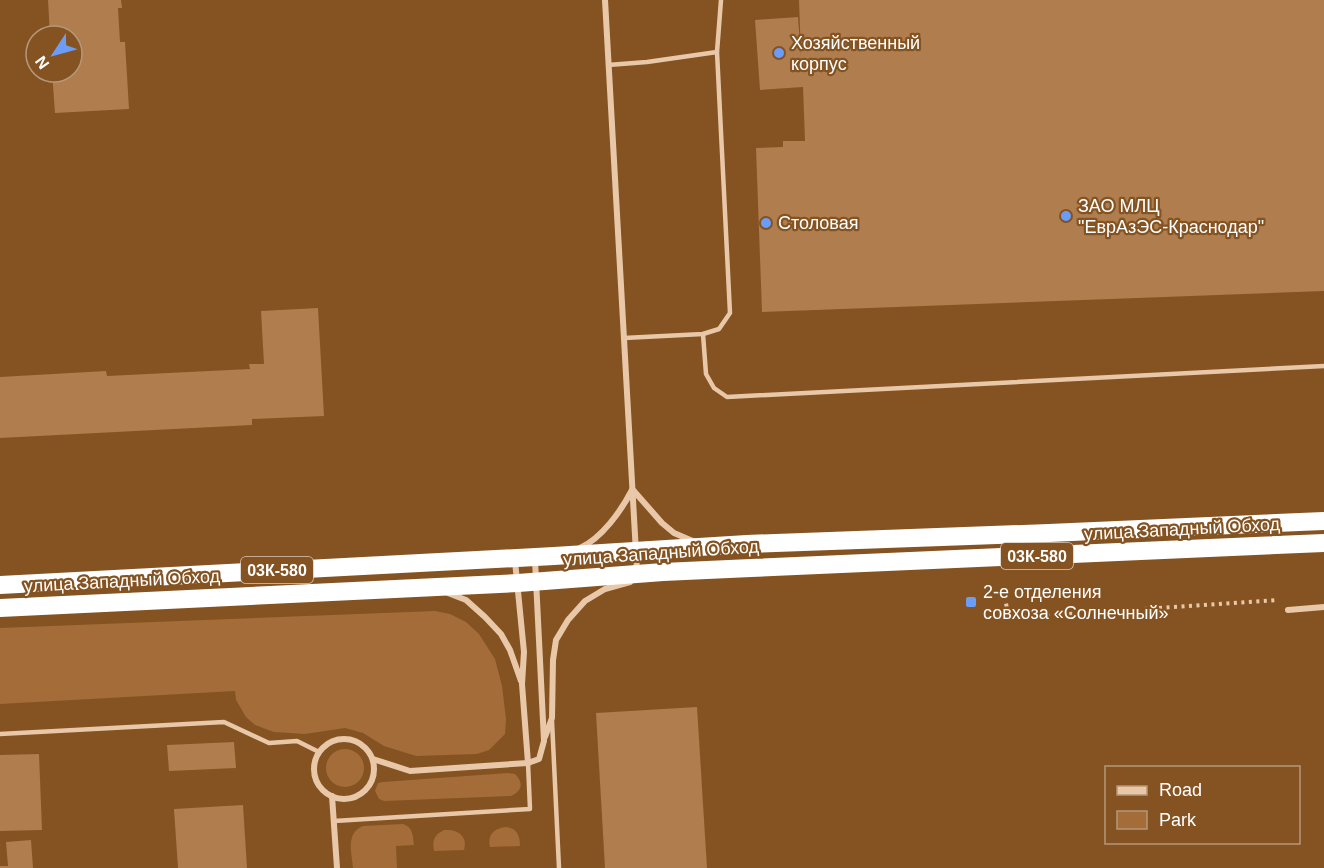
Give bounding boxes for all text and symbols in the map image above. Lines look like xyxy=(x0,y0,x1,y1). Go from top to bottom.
north arrow xyxy=(24,24,84,84)
place label: Хозяйственный корпус xyxy=(791,33,920,74)
marker: Хозяйственный корпус xyxy=(772,46,786,60)
text: N xyxy=(32,53,53,72)
place label: ЗАО МЛЦ "ЕврАзЭС-Краснодар" xyxy=(1078,196,1264,237)
marker: ЗАО МЛЦ "ЕврАзЭС-Краснодар" xyxy=(1059,209,1073,223)
place label: Столовая xyxy=(778,213,859,233)
marker: Столовая xyxy=(759,216,773,230)
street label: улица Западный Обход xyxy=(1084,514,1281,544)
street label: улица Западный Обход xyxy=(562,536,760,570)
road number: 03К-580 xyxy=(1001,543,1073,569)
road number: 03К-580 xyxy=(241,557,313,583)
street label: улица Западный Обход xyxy=(24,566,221,596)
place label: 2-е отделения совхоза «Солнечный» xyxy=(983,582,1168,623)
marker: 2-е отделения совхоза «Солнечный» xyxy=(964,595,978,609)
legend xyxy=(1105,766,1300,844)
text: Road xyxy=(1159,780,1202,800)
text: Park xyxy=(1159,810,1197,830)

